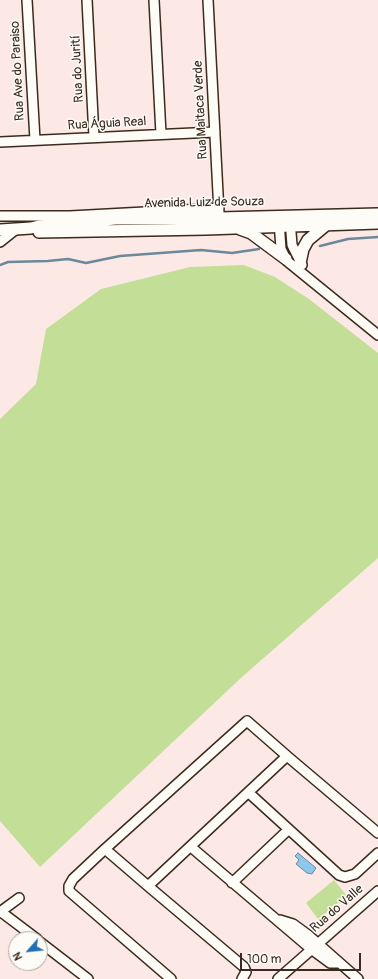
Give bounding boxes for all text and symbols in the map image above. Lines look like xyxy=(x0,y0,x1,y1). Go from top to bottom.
street label: Rua Ave do Paraiso xyxy=(8,21,28,121)
street label: Rua do Jurití xyxy=(68,35,88,103)
street label: Rua Maitaca Verde xyxy=(191,60,211,160)
street label: Rua Águia Real xyxy=(67,114,147,134)
street label: Avenida Luiz de Souza xyxy=(144,194,264,212)
street label: Rua do Valle xyxy=(307,882,367,936)
north arrow xyxy=(8,931,48,971)
scale bar xyxy=(242,945,363,971)
text: N xyxy=(10,950,25,962)
text: 100 m xyxy=(247,952,281,967)

